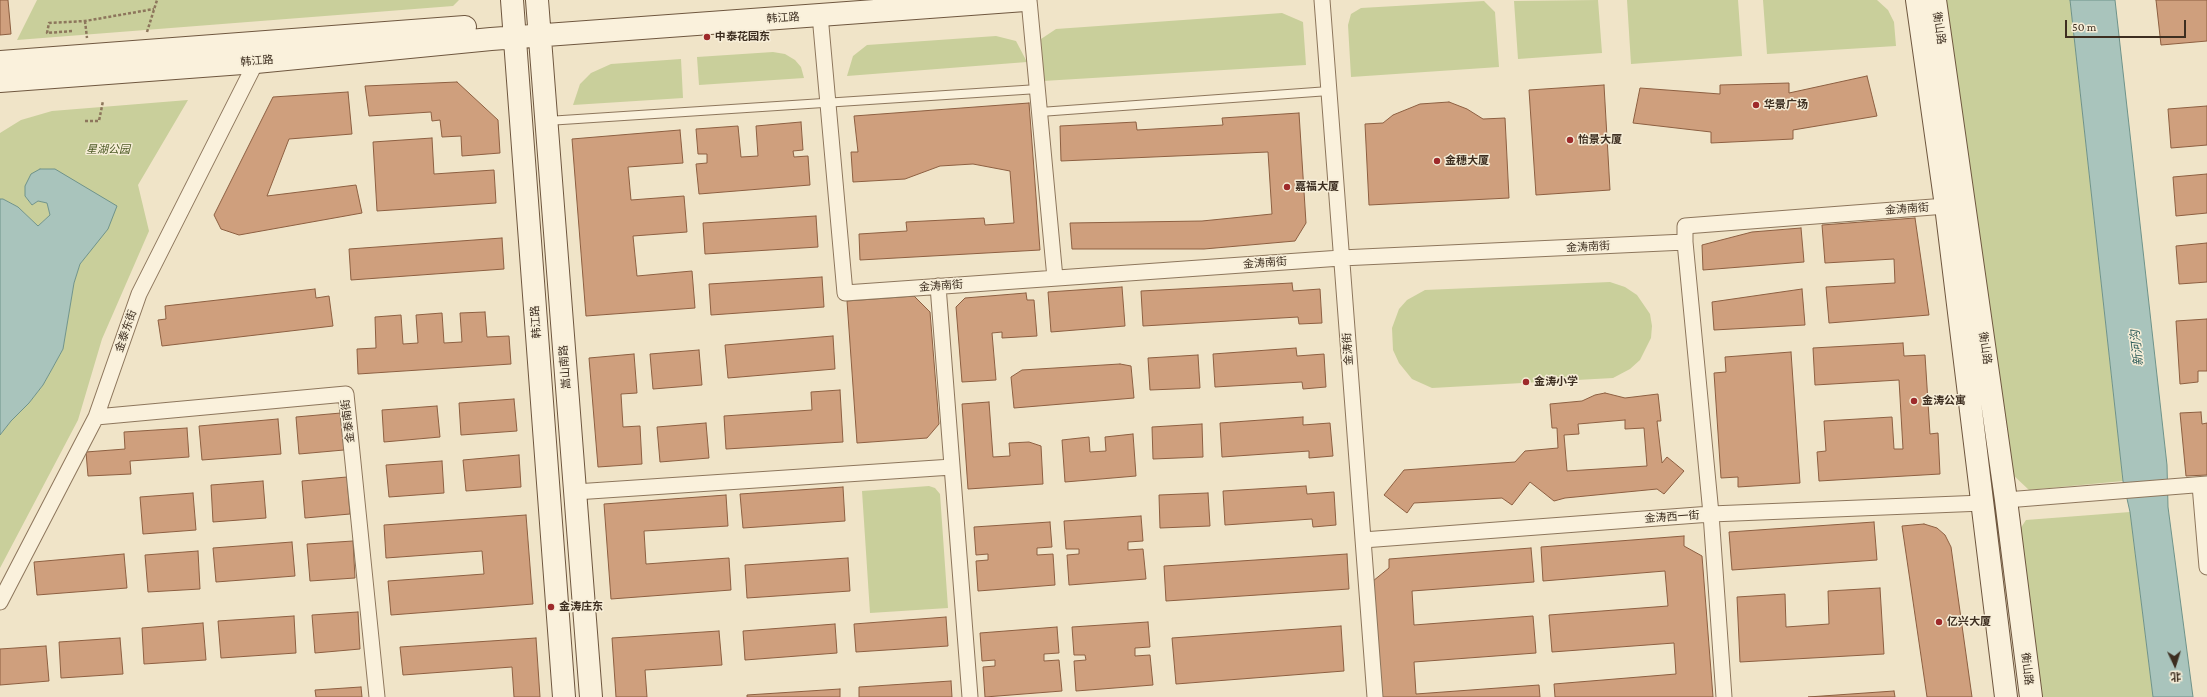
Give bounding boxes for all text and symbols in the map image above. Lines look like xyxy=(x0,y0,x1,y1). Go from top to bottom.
street label: 韩江路 xyxy=(766,10,800,26)
street label: 衡山路 xyxy=(1930,11,1948,45)
scale bar xyxy=(2067,12,2188,38)
text: 50 m xyxy=(2072,20,2096,34)
place label: 中泰花园东 xyxy=(715,30,770,44)
marker: 中泰花园东 xyxy=(702,32,712,42)
street label: 韩江路 xyxy=(240,53,274,69)
place label: 华景广场 xyxy=(1764,98,1808,112)
marker: 华景广场 xyxy=(1751,100,1761,110)
place label: 怡景大厦 xyxy=(1578,133,1622,147)
marker: 怡景大厦 xyxy=(1565,135,1575,145)
park label: 星湖公园 xyxy=(86,143,130,157)
place label: 金穗大厦 xyxy=(1445,154,1489,168)
marker: 金穗大厦 xyxy=(1432,156,1442,166)
place label: 嘉福大厦 xyxy=(1295,180,1339,194)
marker: 嘉福大厦 xyxy=(1282,182,1292,192)
street label: 金涛南街 xyxy=(1885,201,1929,217)
street label: 金涛南街 xyxy=(1566,239,1610,255)
street label: 金涛南街 xyxy=(1243,255,1287,271)
street label: 金涛南街 xyxy=(919,278,963,294)
street label: 韩江路 xyxy=(528,305,544,339)
street label: 金泰东街 xyxy=(113,308,139,354)
water label: 新河沟 xyxy=(2128,329,2146,367)
street label: 衡山路 xyxy=(1976,331,1994,365)
street label: 金涛街 xyxy=(1340,332,1356,366)
street label: 嵩山南路 xyxy=(557,345,573,389)
place label: 金涛小学 xyxy=(1534,375,1578,389)
marker: 金涛小学 xyxy=(1521,377,1531,387)
place label: 金涛公寓 xyxy=(1922,394,1966,408)
marker: 金涛公寓 xyxy=(1909,396,1919,406)
street label: 金泰南街 xyxy=(339,398,357,444)
street label: 金涛西一街 xyxy=(1644,508,1700,526)
place label: 金涛庄东 xyxy=(559,600,603,614)
marker: 金涛庄东 xyxy=(546,602,556,612)
place label: 亿兴大厦 xyxy=(1947,615,1991,629)
marker: 亿兴大厦 xyxy=(1934,617,1944,627)
north arrow xyxy=(2155,645,2195,685)
street label: 衡山路 xyxy=(2018,652,2036,686)
text: 北 xyxy=(2170,671,2182,683)

